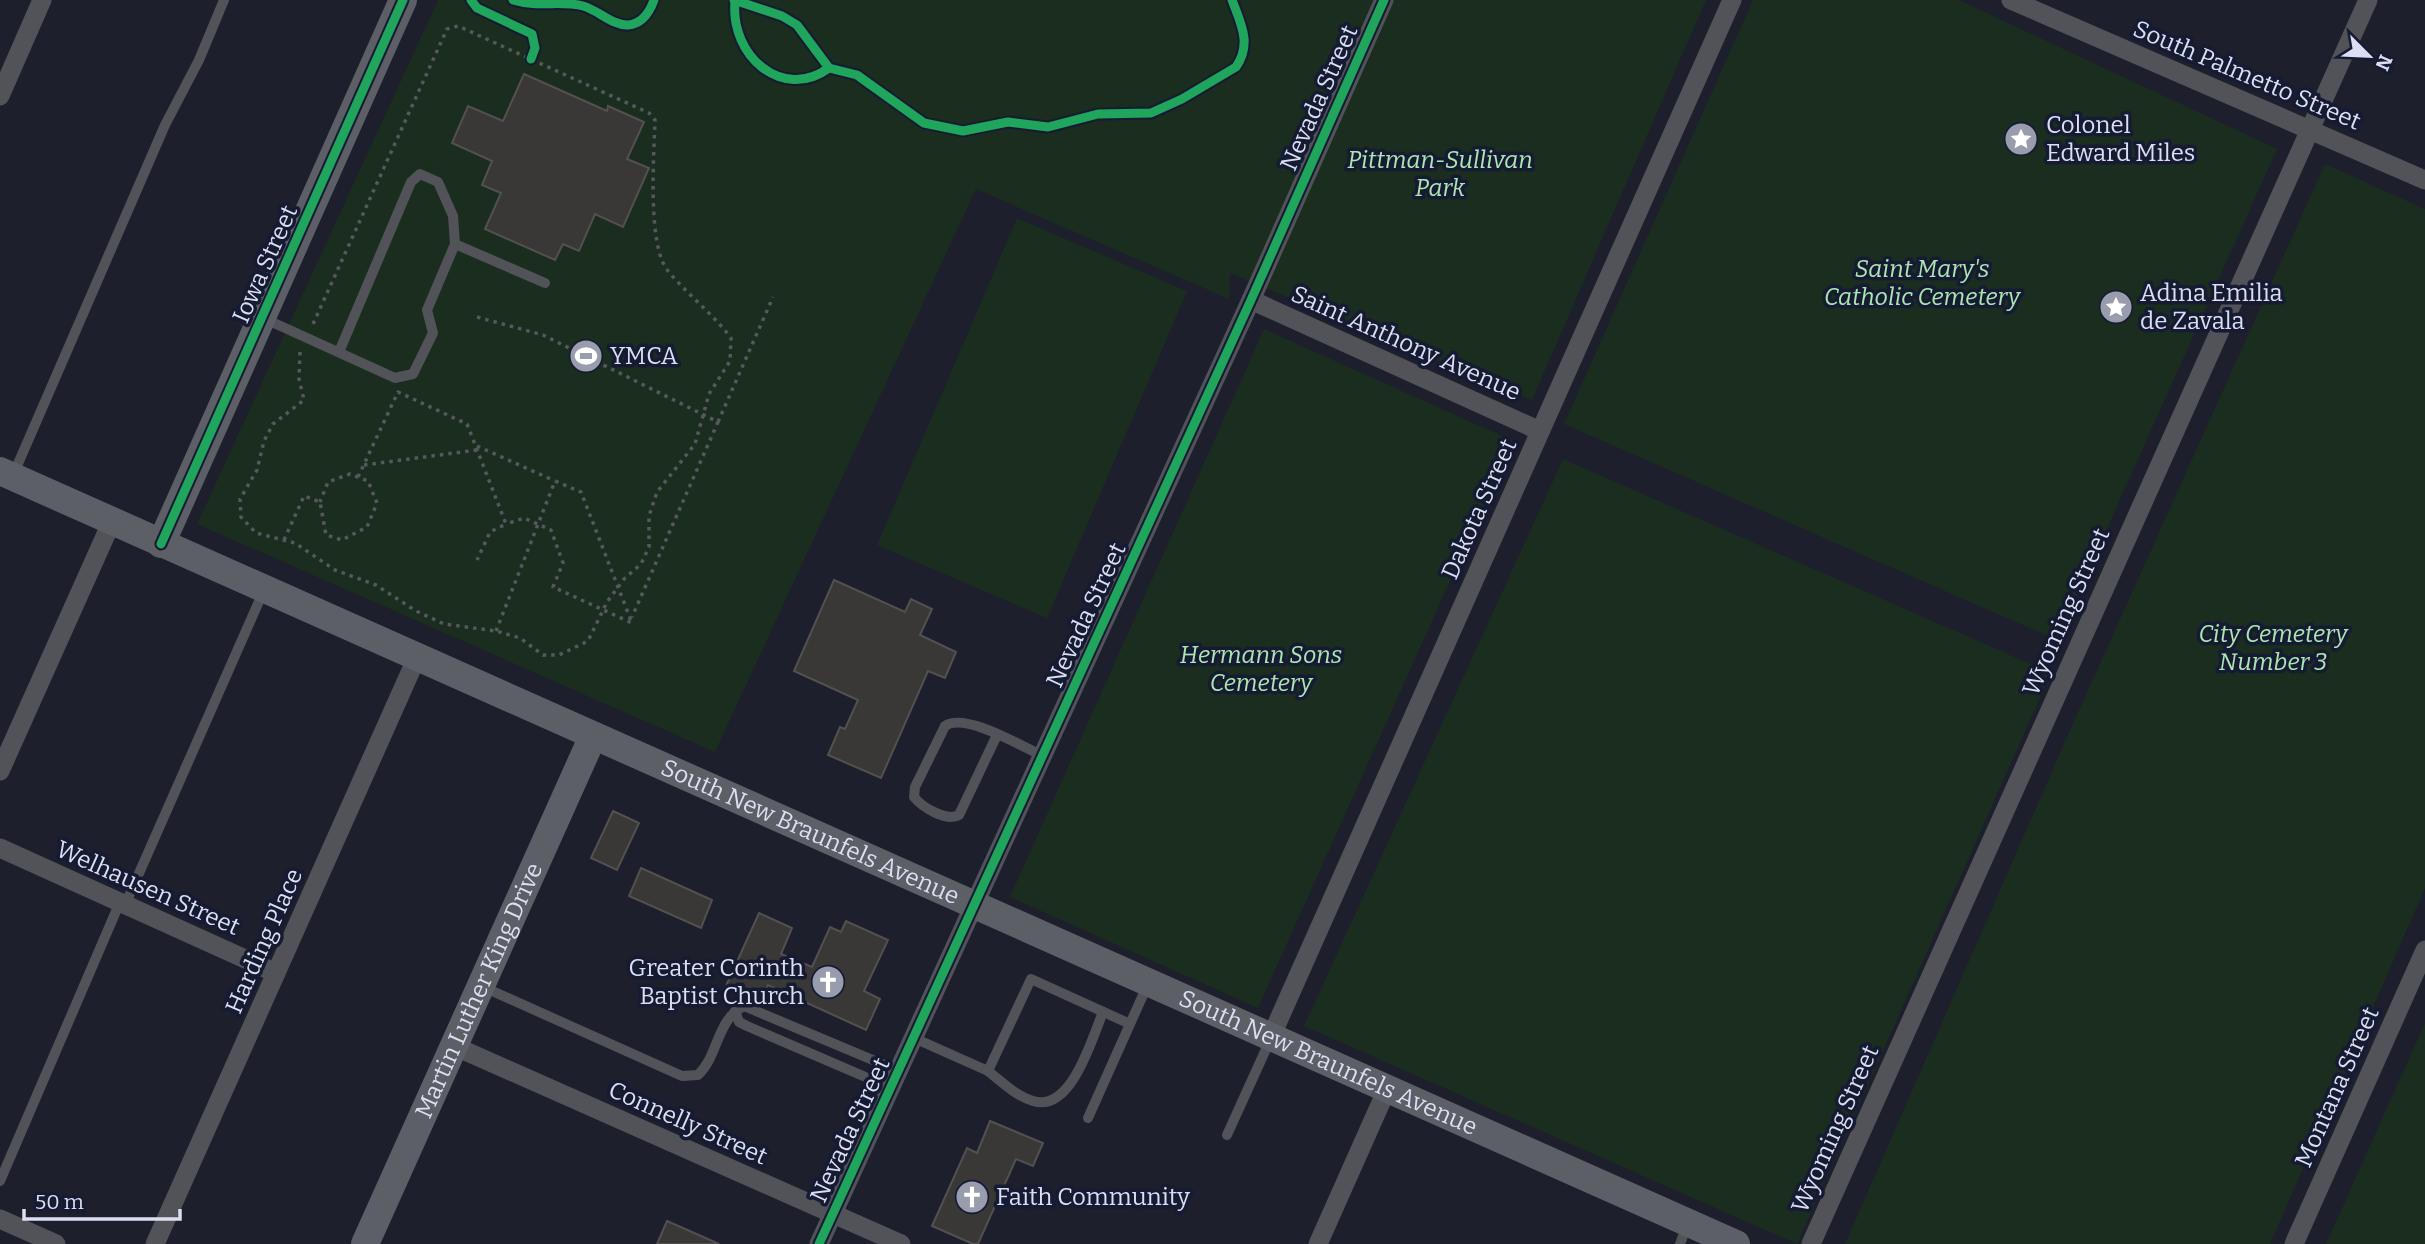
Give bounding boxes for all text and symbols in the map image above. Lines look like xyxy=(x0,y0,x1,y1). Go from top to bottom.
street label: South Palmetto Street xyxy=(2129,14,2365,136)
street label: Nevada Street xyxy=(1274,21,1364,175)
north arrow xyxy=(2334,21,2404,91)
text: N xyxy=(2370,51,2398,74)
place label: Colonel Edward Miles xyxy=(2046,111,2195,167)
place icon: Colonel Edward Miles xyxy=(2002,120,2040,158)
park label: Pittman-Sullivan Park xyxy=(1347,146,1533,202)
street label: Iowa Street xyxy=(227,201,303,327)
park label: Saint Mary's Catholic Cemetery xyxy=(1824,255,2022,311)
place label: Adina Emilia de Zavala xyxy=(2140,279,2283,335)
street label: Saint Anthony Avenue xyxy=(1287,280,1525,406)
place icon: Adina Emilia de Zavala xyxy=(2097,288,2135,326)
sports icon: YMCA xyxy=(567,337,605,375)
place label: YMCA xyxy=(610,342,678,370)
street label: Dakota Street xyxy=(1436,434,1523,583)
street label: Wyoming Street xyxy=(2017,524,2116,700)
street label: Nevada Street xyxy=(1040,538,1132,692)
park label: City Cemetery Number 3 xyxy=(2199,620,2349,676)
park label: Hermann Sons Cemetery xyxy=(1180,641,1342,697)
street label: South New Braunfels Avenue xyxy=(657,753,964,910)
street label: Welhausen Street xyxy=(52,835,244,941)
street label: Martin Luther King Drive xyxy=(409,858,548,1122)
street label: Harding Place xyxy=(220,864,308,1018)
place label: Greater Corinth Baptist Church xyxy=(628,954,804,1010)
church icon: Greater Corinth Baptist Church xyxy=(809,963,847,1001)
street label: South New Braunfels Avenue xyxy=(1175,984,1482,1141)
street label: Montana Street xyxy=(2289,1002,2385,1171)
street label: Wyoming Street xyxy=(1786,1041,1885,1217)
street label: Nevada Street xyxy=(804,1053,896,1207)
street label: Connelly Street xyxy=(604,1075,772,1171)
scale bar xyxy=(24,1178,180,1222)
church icon: Faith Community xyxy=(953,1178,991,1216)
place label: Faith Community xyxy=(996,1183,1190,1211)
text: 50 m xyxy=(35,1189,84,1215)

